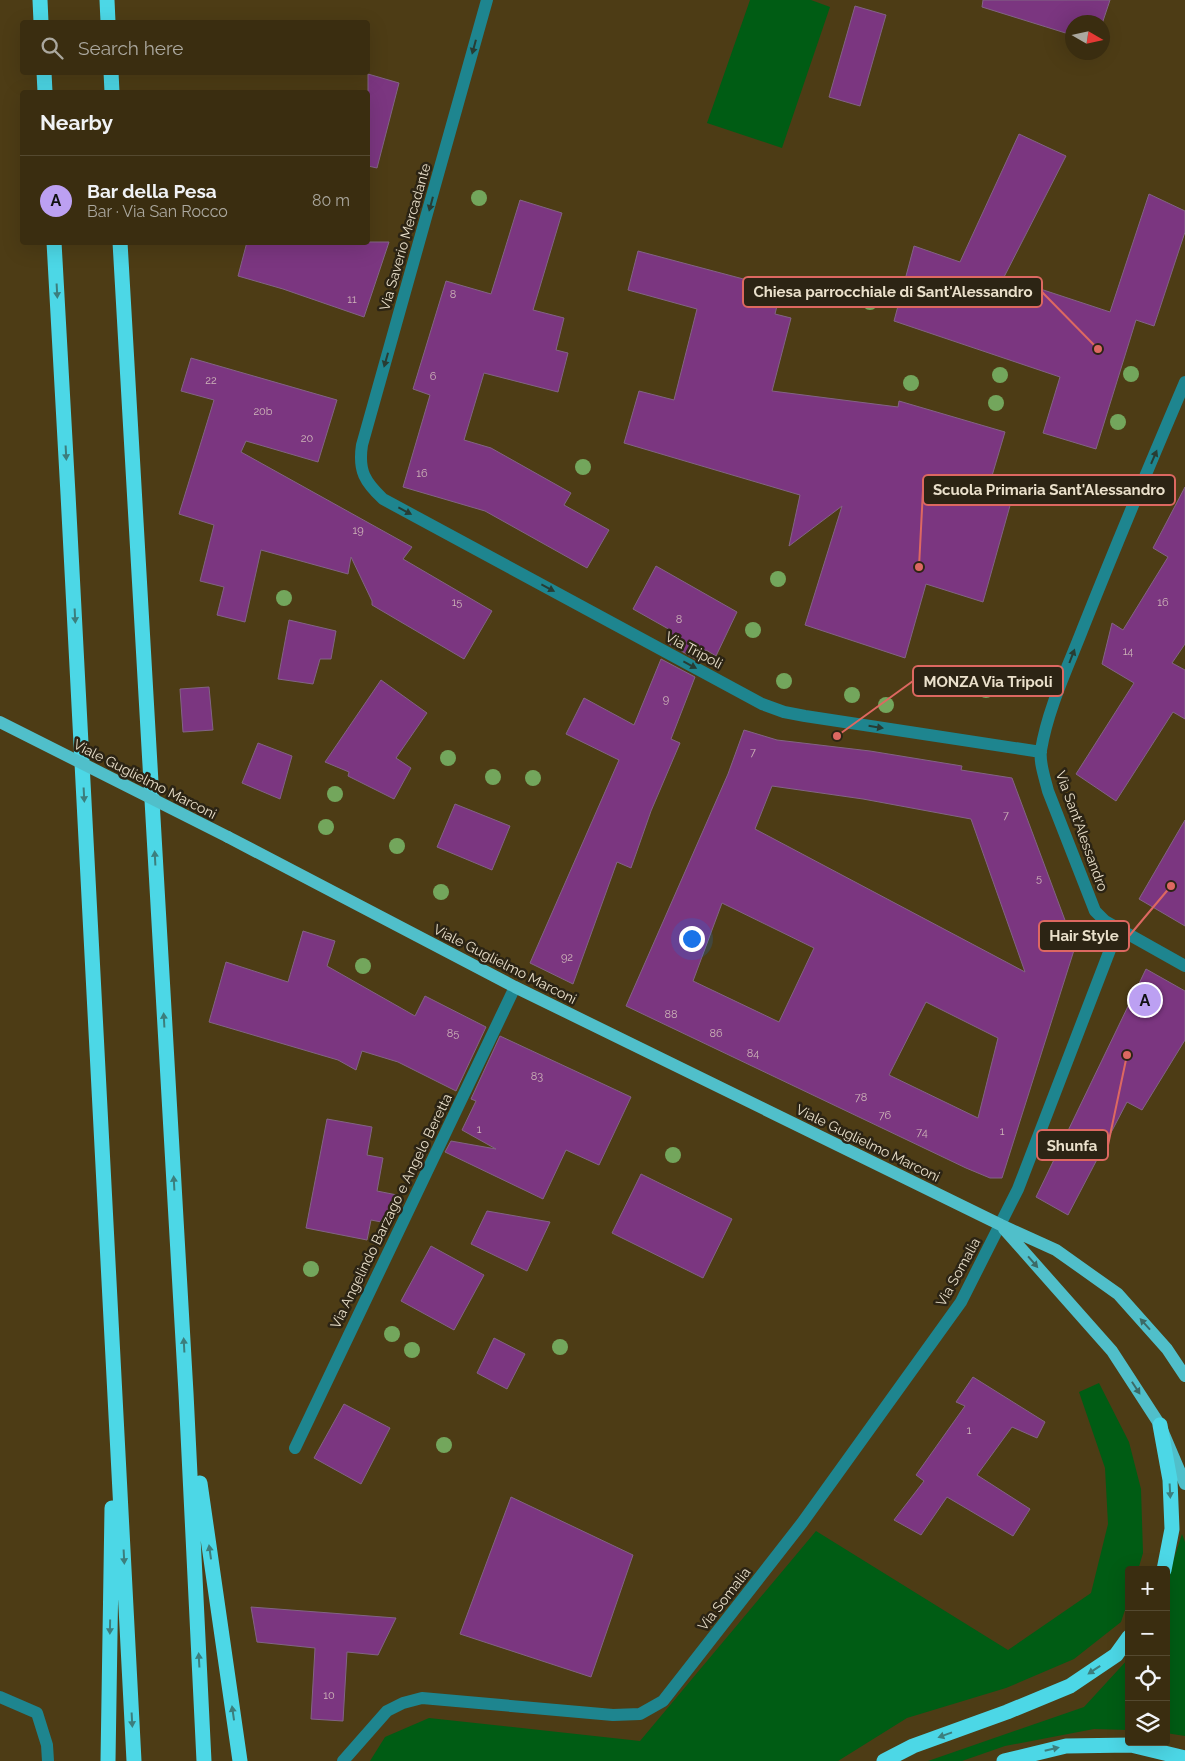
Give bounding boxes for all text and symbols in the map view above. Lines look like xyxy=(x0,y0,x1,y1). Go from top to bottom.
north arrow xyxy=(1065,15,1110,60)
search box xyxy=(20,20,370,75)
icon: search xyxy=(38,34,66,62)
text: Search here xyxy=(78,37,184,59)
one-way arrow xyxy=(470,40,478,55)
text: Nearby xyxy=(40,110,113,135)
street label: Via Saverio Mercadante xyxy=(376,161,434,313)
text: Bar della Pesa xyxy=(87,180,217,202)
text: A xyxy=(51,191,61,210)
text: 80 m xyxy=(312,191,350,210)
one-way arrow xyxy=(426,196,434,211)
text: Bar · Via San Rocco xyxy=(87,202,228,221)
callout: Chiesa parrocchiale di Sant'Alessandro xyxy=(743,277,1042,307)
one-way arrow xyxy=(53,283,61,299)
text: Chiesa parrocchiale di Sant'Alessandro xyxy=(753,283,1033,301)
house number: 8 xyxy=(450,288,456,301)
house number: 11 xyxy=(347,293,357,306)
one-way arrow xyxy=(382,352,390,367)
house number: 6 xyxy=(430,370,437,383)
house number: 22 xyxy=(205,374,217,387)
house number: 20b xyxy=(253,405,273,418)
house number: 20 xyxy=(301,432,313,445)
one-way arrow xyxy=(63,446,71,462)
one-way arrow xyxy=(1150,450,1158,464)
house number: 16 xyxy=(416,467,428,480)
callout: Scuola Primaria Sant'Alessandro xyxy=(923,475,1175,505)
text: Scuola Primaria Sant'Alessandro xyxy=(933,481,1165,499)
one-way arrow xyxy=(397,507,412,515)
house number: 19 xyxy=(352,524,364,537)
one-way arrow xyxy=(540,584,555,592)
house number: 15 xyxy=(452,596,462,609)
house number: 16 xyxy=(1157,596,1169,609)
one-way arrow xyxy=(71,608,79,624)
house number: 8 xyxy=(676,613,682,626)
street label: Via Tripoli xyxy=(663,628,725,672)
house number: 14 xyxy=(1123,645,1133,658)
one-way arrow xyxy=(1069,649,1077,663)
one-way arrow xyxy=(684,661,697,670)
callout: MONZA Via Tripoli xyxy=(913,666,1063,696)
text: MONZA Via Tripoli xyxy=(924,673,1052,691)
house number: 9 xyxy=(663,693,669,706)
one-way arrow xyxy=(868,723,884,731)
street label: Viale Guglielmo Marconi xyxy=(71,736,219,822)
house number: 7 xyxy=(750,746,756,759)
street label: Via Sant'Alessandro xyxy=(1053,769,1111,893)
one-way arrow xyxy=(81,788,89,804)
house number: 7 xyxy=(1003,809,1009,822)
one-way arrow xyxy=(150,850,158,866)
house number: 5 xyxy=(1036,872,1042,885)
street label: Viale Guglielmo Marconi xyxy=(431,921,579,1007)
callout: Hair Style xyxy=(1039,921,1129,951)
your location xyxy=(679,926,705,952)
text: Hair Style xyxy=(1049,927,1119,945)
house number: 92 xyxy=(561,951,573,964)
pin: A xyxy=(1129,981,1161,1019)
house number: 88 xyxy=(664,1008,678,1021)
one-way arrow xyxy=(160,1012,168,1028)
house number: 85 xyxy=(447,1027,459,1040)
house number: 86 xyxy=(709,1027,723,1040)
house number: 84 xyxy=(747,1047,759,1060)
house number: 83 xyxy=(531,1070,543,1083)
street label: Via Angelindo Barzago e Angelo Beretta xyxy=(327,1091,455,1331)
house number: 78 xyxy=(855,1091,867,1104)
street label: Viale Guglielmo Marconi xyxy=(793,1101,943,1185)
house number: 76 xyxy=(879,1109,892,1122)
house number: 1 xyxy=(477,1123,482,1136)
house number: 1 xyxy=(1000,1125,1005,1138)
house number: 74 xyxy=(916,1126,928,1139)
callout: Shunfa xyxy=(1037,1130,1108,1160)
text: Shunfa xyxy=(1047,1137,1098,1155)
one-way arrow xyxy=(170,1174,178,1190)
street label: Via Somalia xyxy=(933,1235,983,1309)
one-way arrow xyxy=(1028,1255,1039,1268)
one-way arrow xyxy=(1139,1319,1151,1331)
one-way arrow xyxy=(179,1337,187,1353)
one-way arrow xyxy=(1131,1381,1140,1394)
house number: 1 xyxy=(967,1424,972,1437)
one-way arrow xyxy=(1167,1483,1175,1499)
one-way arrow xyxy=(205,1544,213,1560)
one-way arrow xyxy=(120,1550,128,1566)
street label: Via Somalia xyxy=(694,1564,754,1634)
map controls xyxy=(1125,1566,1170,1746)
button: + xyxy=(1125,1566,1170,1611)
button: − xyxy=(1125,1611,1170,1656)
one-way arrow xyxy=(106,1620,114,1636)
one-way arrow xyxy=(195,1652,203,1668)
button: locate xyxy=(1125,1656,1170,1701)
one-way arrow xyxy=(1087,1665,1100,1675)
house number: 10 xyxy=(323,1689,335,1702)
button: layers xyxy=(1125,1701,1170,1746)
one-way arrow xyxy=(229,1704,237,1720)
one-way arrow xyxy=(129,1712,137,1728)
one-way arrow xyxy=(938,1731,953,1739)
one-way arrow xyxy=(1044,1745,1059,1753)

